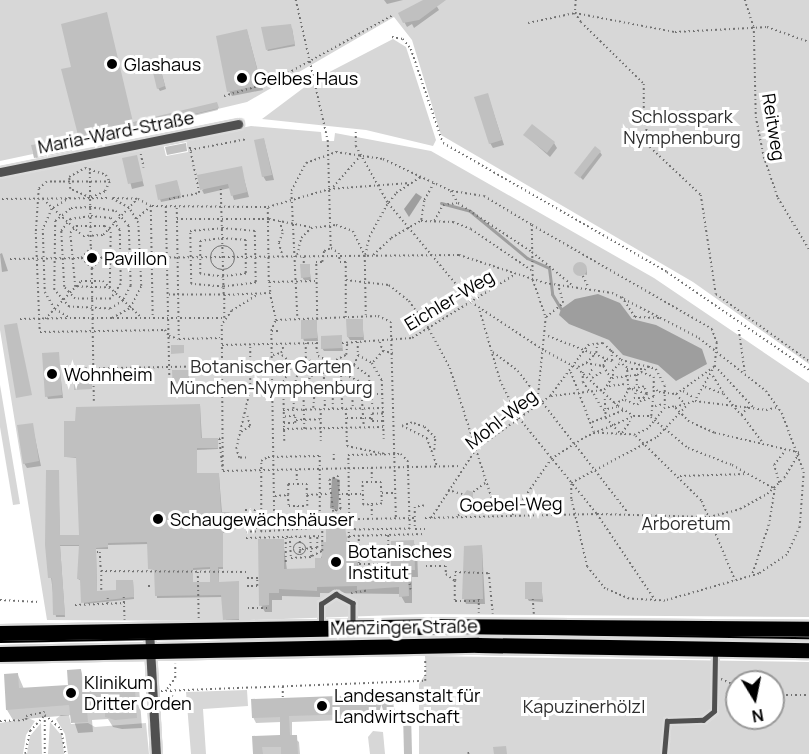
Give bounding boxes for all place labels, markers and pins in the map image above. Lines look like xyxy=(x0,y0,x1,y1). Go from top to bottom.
place label: Glashaus xyxy=(124,53,201,75)
marker: Glashaus xyxy=(105,57,119,71)
place label: Gelbes Haus xyxy=(254,67,358,89)
marker: Gelbes Haus xyxy=(235,71,249,85)
place label: Pavillon xyxy=(104,247,167,269)
marker: Pavillon xyxy=(85,251,99,265)
place label: Wohnheim xyxy=(64,363,152,385)
marker: Wohnheim xyxy=(45,367,59,381)
place label: Schaugewächshäuser xyxy=(170,508,354,530)
marker: Schaugewächshäuser xyxy=(151,512,165,526)
place label: Botanisches Institut xyxy=(348,541,452,584)
marker: Botanisches Institut xyxy=(329,555,343,569)
place label: Klinikum Dritter Orden xyxy=(84,672,192,714)
marker: Klinikum Dritter Orden xyxy=(62,684,80,702)
place label: Landesanstalt für Landwirtschaft xyxy=(334,685,480,728)
marker: Landesanstalt für Landwirtschaft xyxy=(315,699,329,713)

